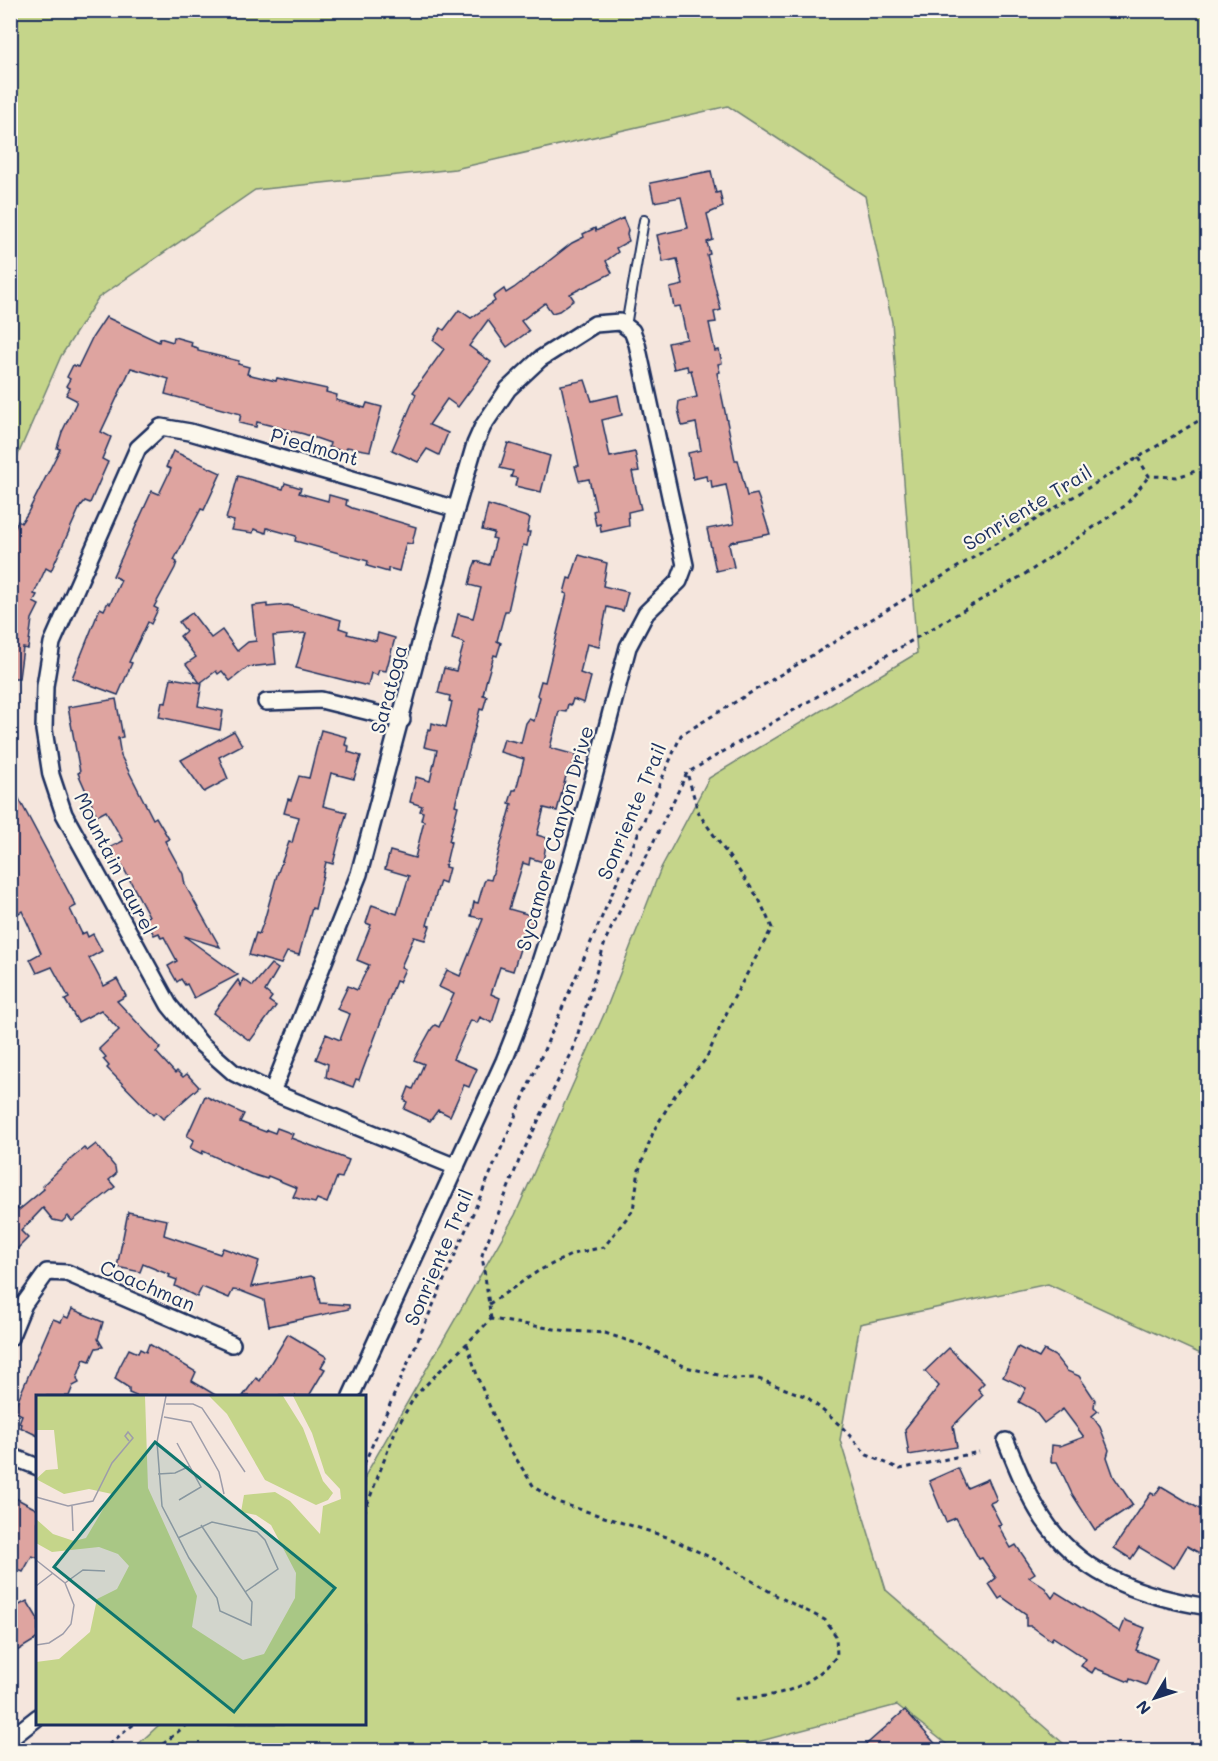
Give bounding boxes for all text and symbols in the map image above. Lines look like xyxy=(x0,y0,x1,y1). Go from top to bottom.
street label: Piedmont xyxy=(268,421,362,471)
street label: Sonriente Trail xyxy=(958,458,1096,556)
street label: Saratoga xyxy=(364,642,412,736)
street label: Sycamore Canyon Drive xyxy=(509,722,599,954)
street label: Sonriente Trail xyxy=(590,739,672,883)
street label: Mountain Laurel xyxy=(69,788,163,938)
street label: Sonriente Trail xyxy=(397,1185,479,1329)
street label: Coachman xyxy=(96,1253,200,1317)
inset map xyxy=(36,1395,366,1725)
north arrow xyxy=(1125,1668,1185,1728)
text: N xyxy=(1131,1696,1155,1719)

